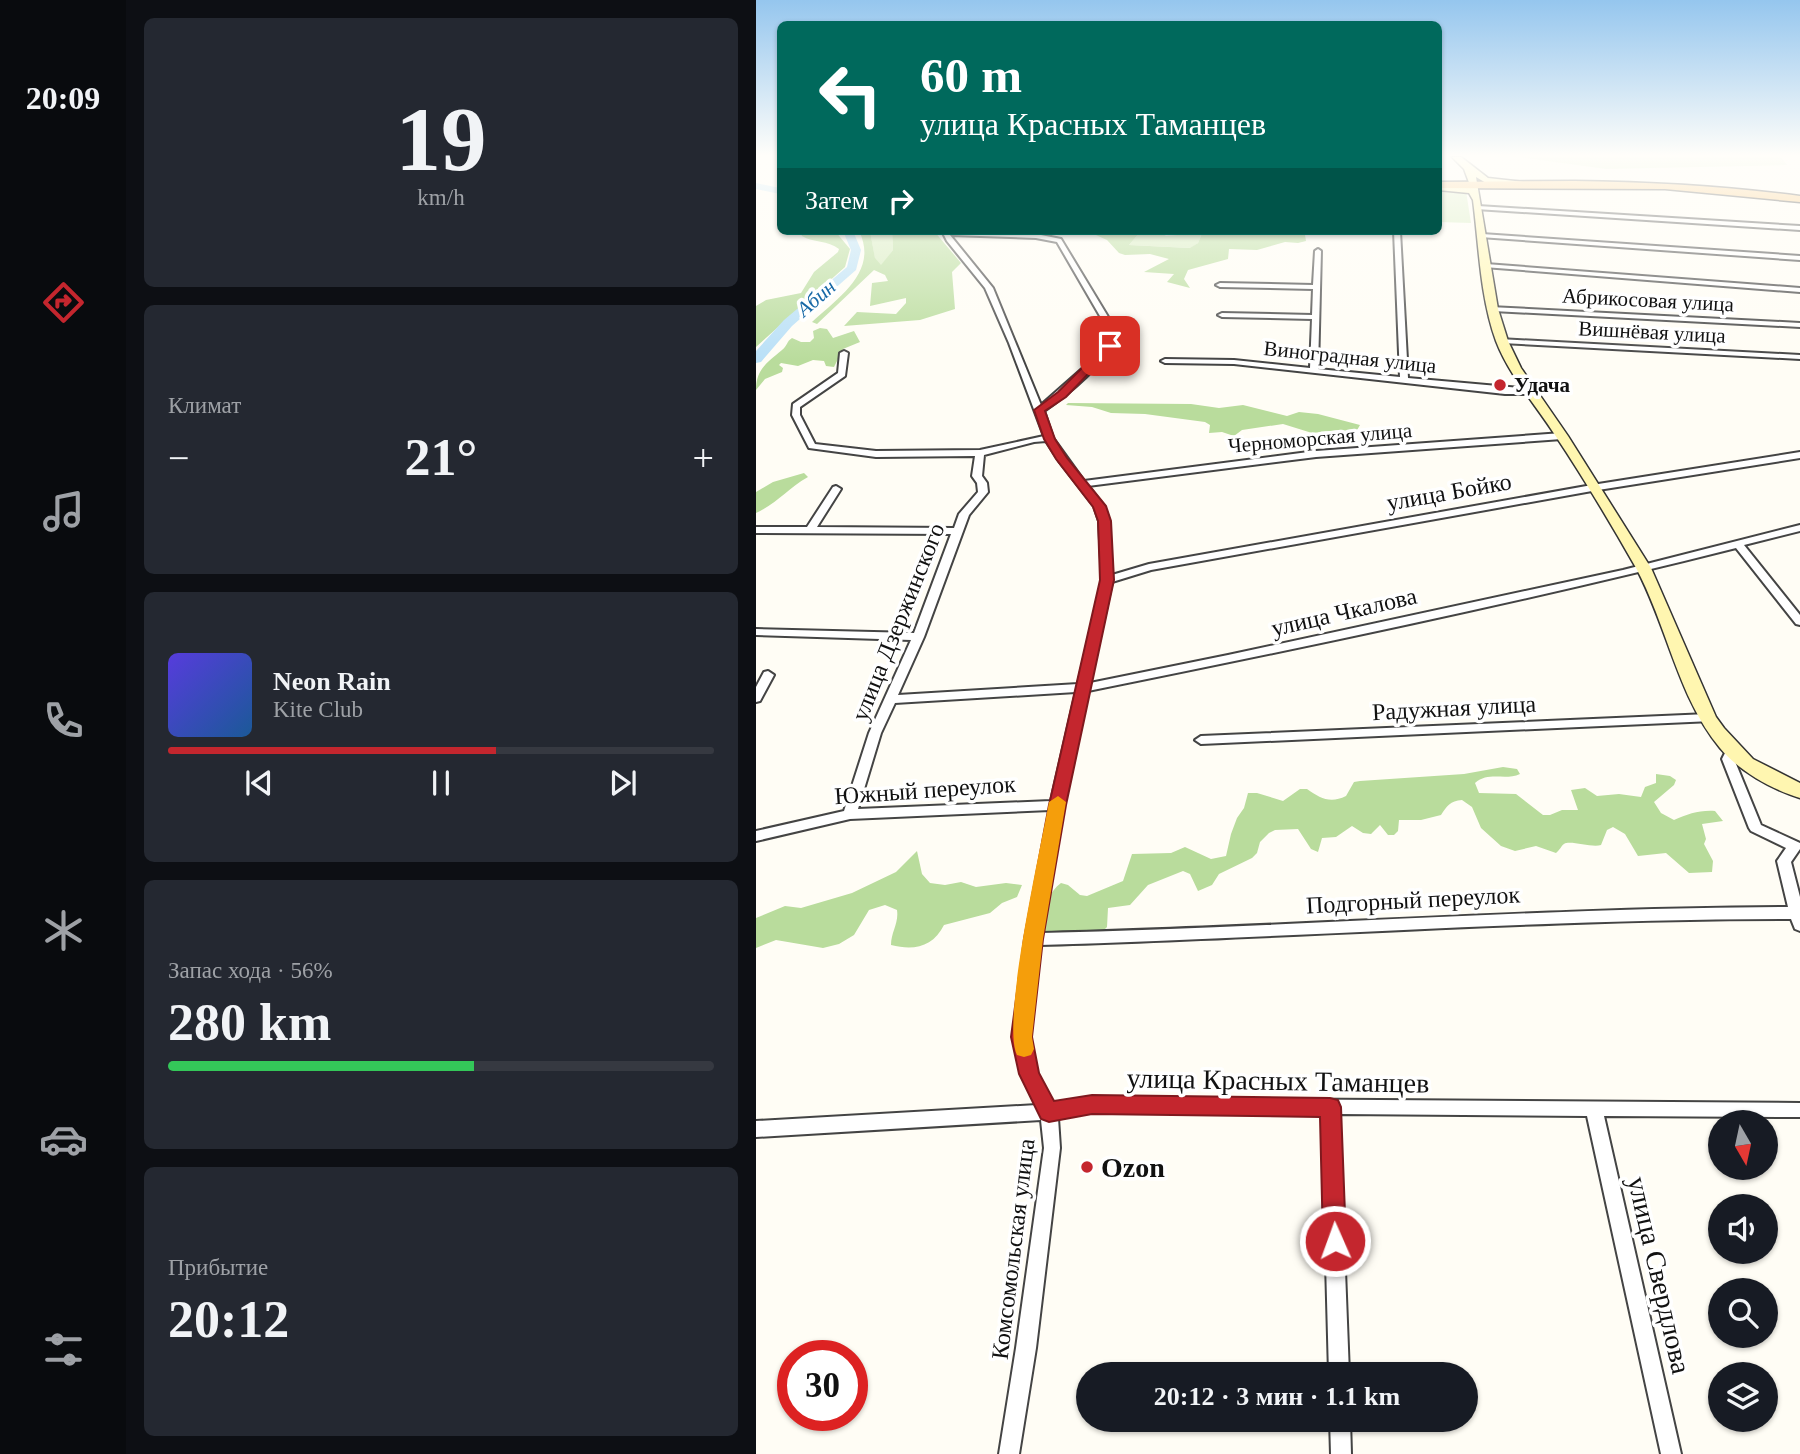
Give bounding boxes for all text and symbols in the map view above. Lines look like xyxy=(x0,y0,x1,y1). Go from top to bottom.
text: 60 m xyxy=(920,48,1022,103)
icon: left xyxy=(805,49,896,140)
text: 20:09 xyxy=(26,80,100,116)
text: 19 xyxy=(396,89,487,190)
text: улица Красных Таманцев xyxy=(920,106,1266,142)
icon: right xyxy=(882,182,920,220)
text: km/h xyxy=(417,185,465,210)
text: Затем xyxy=(805,186,868,215)
water label: Абин xyxy=(790,275,840,323)
icon: directions xyxy=(39,278,88,327)
street label: Абрикосовая улица xyxy=(1561,284,1735,317)
pin xyxy=(1080,316,1140,376)
street label: Вишнёвая улица xyxy=(1578,316,1727,348)
icon: arrive xyxy=(1091,327,1129,365)
street label: Виноградная улица xyxy=(1263,336,1438,378)
place label: Удача xyxy=(1514,373,1571,397)
marker: Удача xyxy=(1492,377,1508,393)
text: Климат xyxy=(168,393,241,418)
street label: Черноморская улица xyxy=(1227,418,1414,458)
text: 21° xyxy=(405,429,477,486)
text: − xyxy=(168,437,189,479)
text: + xyxy=(693,437,714,479)
street label: улица Бойко xyxy=(1385,468,1513,516)
icon: music xyxy=(39,487,88,536)
street label: улица Дзержинского xyxy=(846,519,950,725)
street label: улица Чкалова xyxy=(1269,583,1420,641)
text: Neon Rain xyxy=(273,667,391,696)
street label: Радужная улица xyxy=(1371,691,1537,725)
icon: phone xyxy=(39,696,88,745)
text: Kite Club xyxy=(273,697,363,722)
icon: previous xyxy=(240,764,278,802)
icon: pause xyxy=(422,764,460,802)
icon: next xyxy=(604,764,642,802)
street label: Южный переулок xyxy=(834,771,1017,809)
street label: Подгорный переулок xyxy=(1305,881,1521,919)
icon: climate xyxy=(39,906,88,955)
text: Запас хода · 56% xyxy=(168,958,333,983)
text: 280 km xyxy=(168,994,331,1051)
street label: улица Красных Таманцев xyxy=(1126,1062,1430,1099)
north arrow xyxy=(1708,1110,1778,1180)
map controls xyxy=(1708,1110,1778,1432)
icon: car xyxy=(39,1115,88,1164)
street label: Комсомольская улица xyxy=(987,1137,1039,1361)
place label: Ozon xyxy=(1101,1152,1165,1183)
marker: Ozon xyxy=(1079,1159,1095,1175)
street label: улица Свердлова xyxy=(1622,1173,1697,1377)
button: sound xyxy=(1708,1194,1778,1264)
position arrow xyxy=(1298,1204,1372,1278)
text: Прибытие xyxy=(168,1255,268,1280)
button: search xyxy=(1708,1278,1778,1348)
text: 20:12 xyxy=(168,1291,289,1348)
icon: filters xyxy=(39,1325,88,1374)
speed limit sign: 30 xyxy=(777,1340,868,1431)
button: layers xyxy=(1708,1362,1778,1432)
text: 20:12 · 3 мин · 1.1 km xyxy=(1154,1382,1400,1411)

